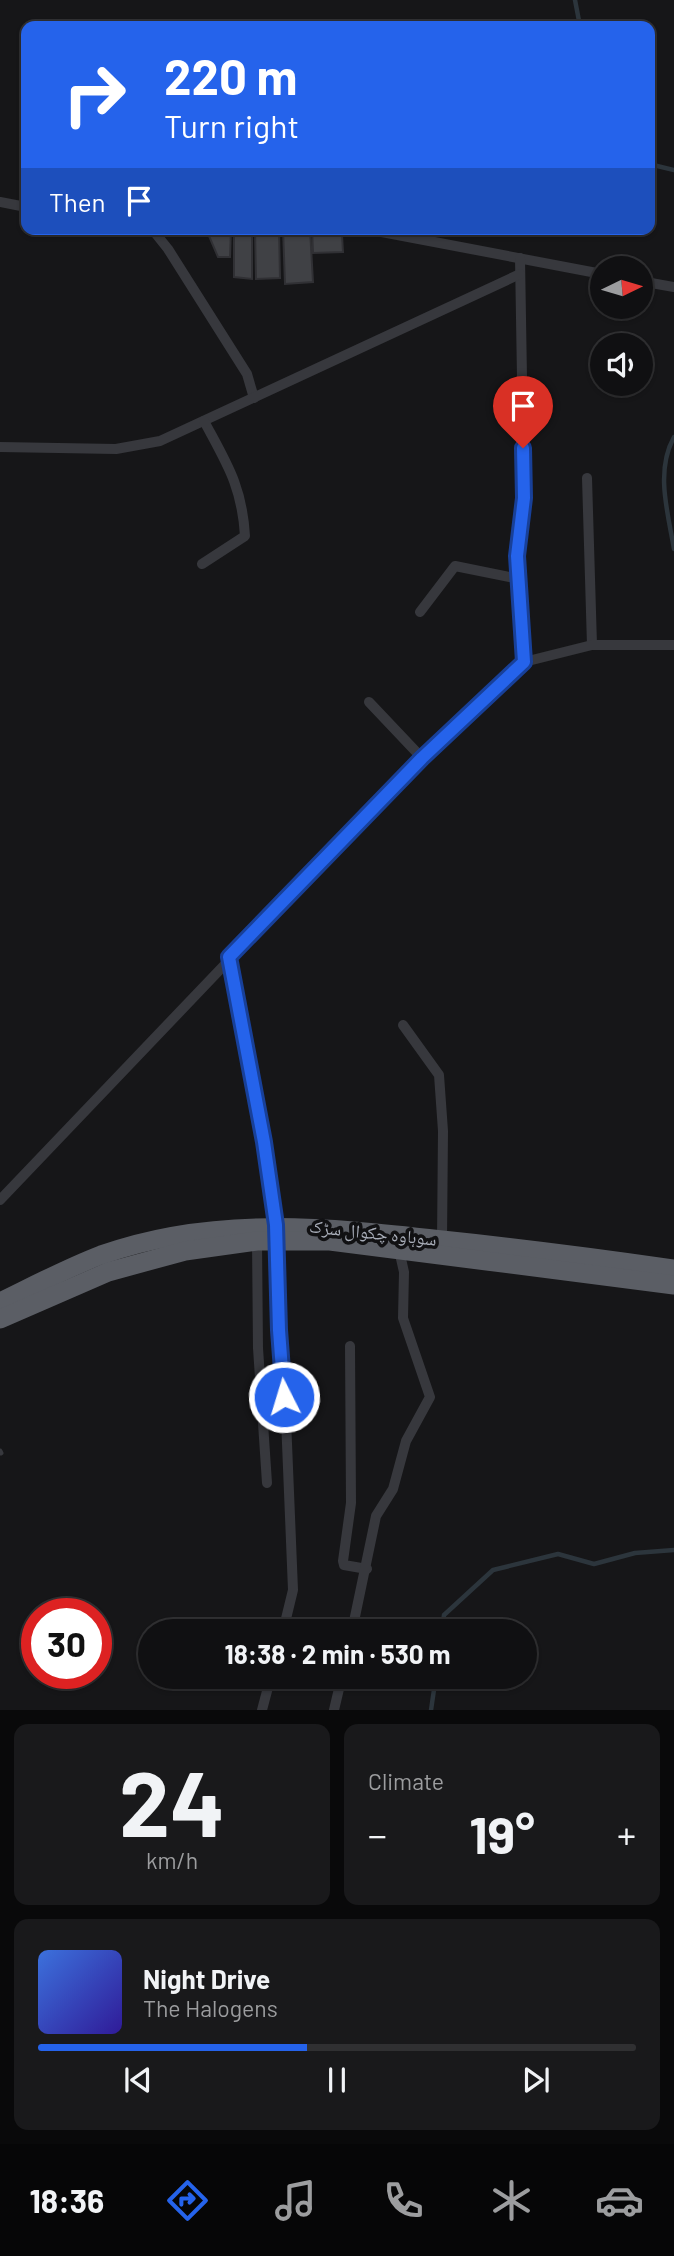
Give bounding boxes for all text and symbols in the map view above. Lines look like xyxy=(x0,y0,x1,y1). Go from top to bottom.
text: 220 m xyxy=(164,46,298,105)
icon: right xyxy=(49,49,140,140)
text: Turn right xyxy=(164,106,299,144)
icon: arrive xyxy=(120,182,158,220)
text: Then xyxy=(49,186,106,217)
north arrow xyxy=(590,256,653,318)
map controls xyxy=(590,256,653,396)
button: sound xyxy=(590,333,653,396)
pin xyxy=(493,376,553,448)
icon: arrive xyxy=(504,387,542,425)
street label: سوہاوہ چکوال سڑک xyxy=(308,1214,438,1251)
position arrow xyxy=(247,1360,321,1434)
speed limit sign: 30 xyxy=(21,1598,112,1689)
text: 18:38 · 2 min · 530 m xyxy=(225,1638,450,1669)
text: 24 xyxy=(119,1746,225,1855)
text: Climate xyxy=(368,1767,444,1795)
text: 19° xyxy=(469,1802,535,1864)
text: − xyxy=(368,1811,387,1857)
text: + xyxy=(617,1811,636,1857)
text: km/h xyxy=(146,1846,198,1874)
text: Night Drive xyxy=(143,1963,270,1994)
text: The Halogens xyxy=(143,1994,278,2022)
icon: previous xyxy=(119,2061,157,2099)
icon: pause xyxy=(318,2061,356,2099)
icon: next xyxy=(517,2061,555,2099)
icon: directions xyxy=(163,2176,212,2225)
icon: music xyxy=(271,2176,320,2225)
icon: phone xyxy=(379,2176,428,2225)
icon: climate xyxy=(487,2176,536,2225)
icon: car xyxy=(595,2176,644,2225)
text: 18:36 xyxy=(30,2181,104,2219)

